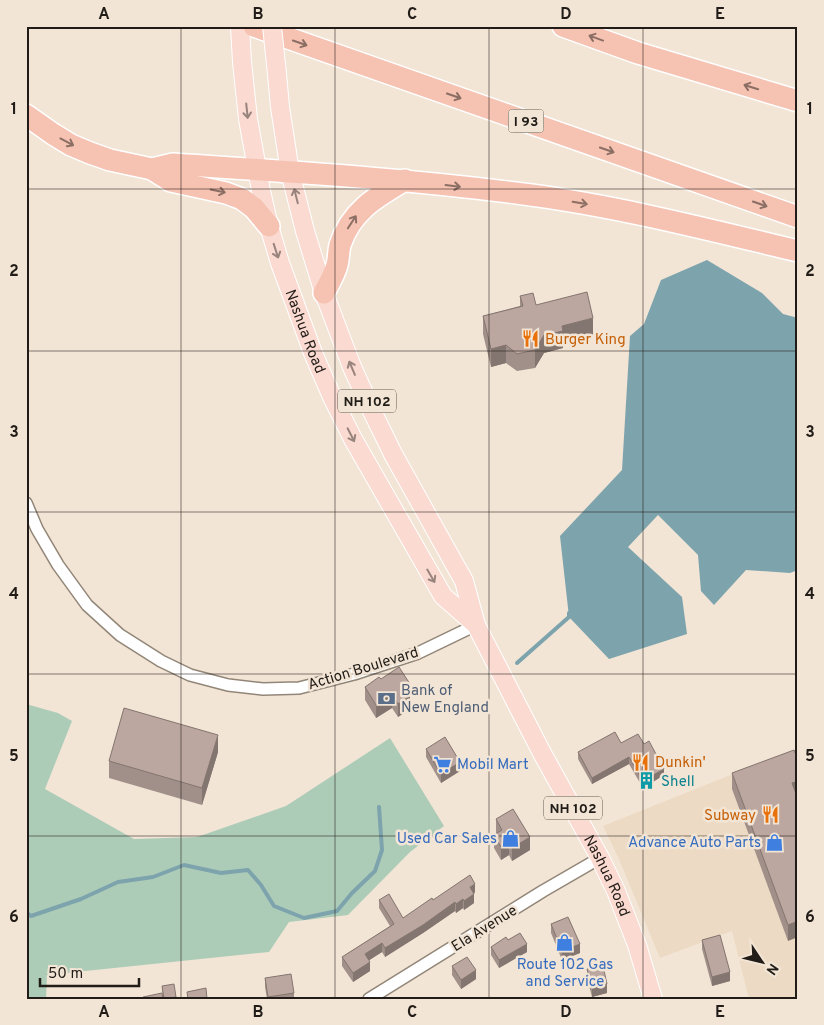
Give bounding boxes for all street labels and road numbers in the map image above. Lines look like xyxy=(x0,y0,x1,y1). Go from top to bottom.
road number: I 93 xyxy=(508,110,544,132)
street label: Nashua Road xyxy=(280,287,329,377)
road number: NH 102 xyxy=(338,390,396,412)
street label: Action Boulevard xyxy=(306,644,421,695)
road number: NH 102 xyxy=(544,796,602,820)
street label: Nashua Road xyxy=(578,832,633,920)
street label: Ela Avenue xyxy=(448,902,521,957)

